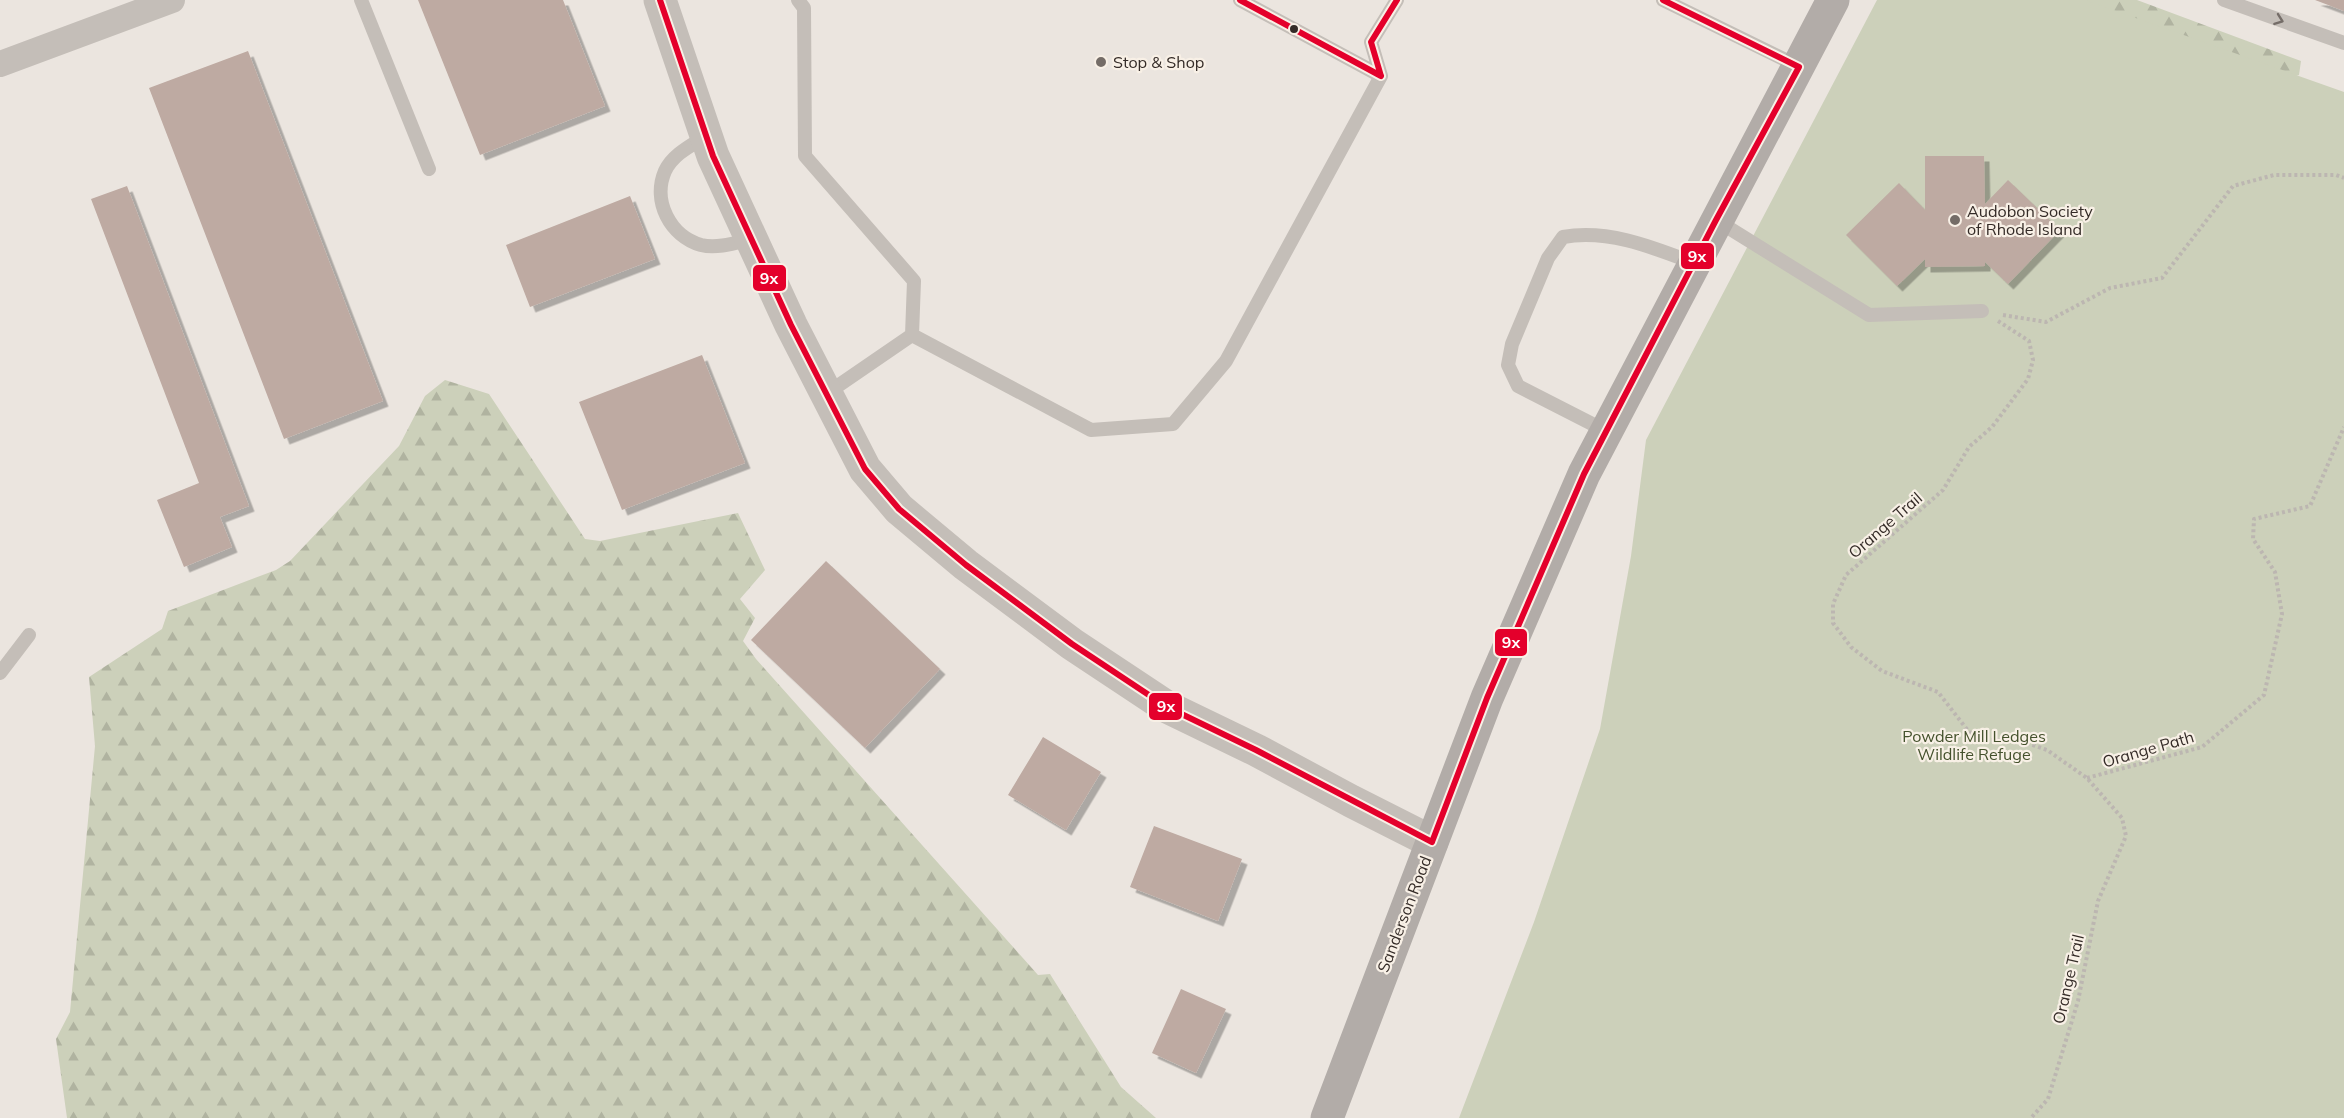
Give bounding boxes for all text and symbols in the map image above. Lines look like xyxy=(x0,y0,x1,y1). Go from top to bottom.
one-way arrow xyxy=(2273,12,2284,25)
unlabelled marker xyxy=(1288,23,1300,35)
place label: Stop & Shop xyxy=(1113,52,1204,72)
marker: Stop & Shop xyxy=(1094,55,1108,69)
place label: Audobon Society of Rhode Island xyxy=(1967,201,2093,239)
marker: Audobon Society of Rhode Island xyxy=(1948,213,1962,227)
line badge: 9x xyxy=(1680,242,1715,270)
text: 9x xyxy=(1688,246,1706,266)
line badge: 9x xyxy=(752,264,787,292)
text: 9x xyxy=(760,268,778,288)
street label: Orange Trail xyxy=(1844,488,1926,562)
line badge: 9x xyxy=(1494,628,1528,657)
text: 9x xyxy=(1502,632,1520,652)
line badge: 9x xyxy=(1148,692,1183,721)
text: 9x xyxy=(1157,696,1175,716)
park label: Powder Mill Ledges Wildlife Refuge xyxy=(1902,726,2046,764)
street label: Orange Path xyxy=(2100,726,2196,772)
street label: Sanderson Road xyxy=(1373,853,1435,975)
street label: Orange Trail xyxy=(2048,932,2088,1026)

